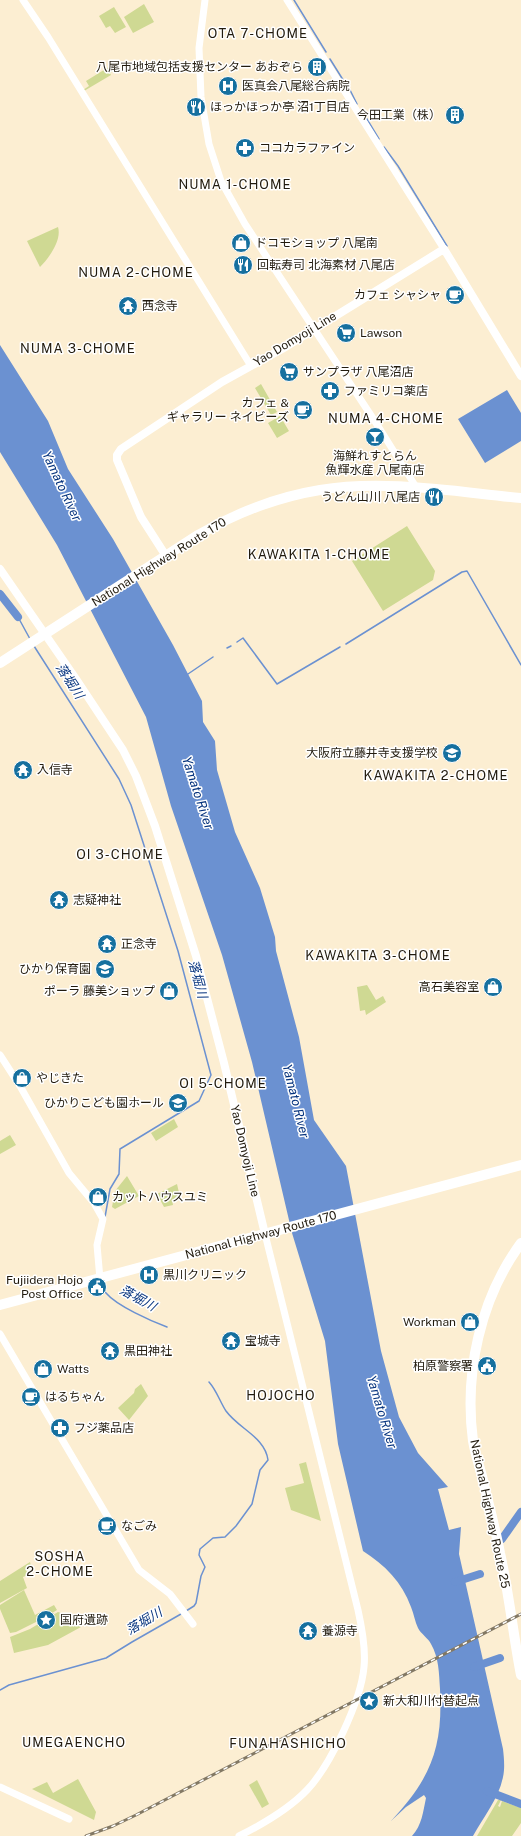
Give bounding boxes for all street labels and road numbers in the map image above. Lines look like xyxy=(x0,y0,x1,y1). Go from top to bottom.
street label: Yao Domyoji Line xyxy=(251,309,339,369)
street label: National Highway Route 170 xyxy=(89,515,229,609)
street label: Yao Domyoji Line xyxy=(228,1104,262,1199)
street label: National Highway Route 170 xyxy=(184,1208,338,1262)
street label: National Highway Route 25 xyxy=(467,1438,513,1590)

